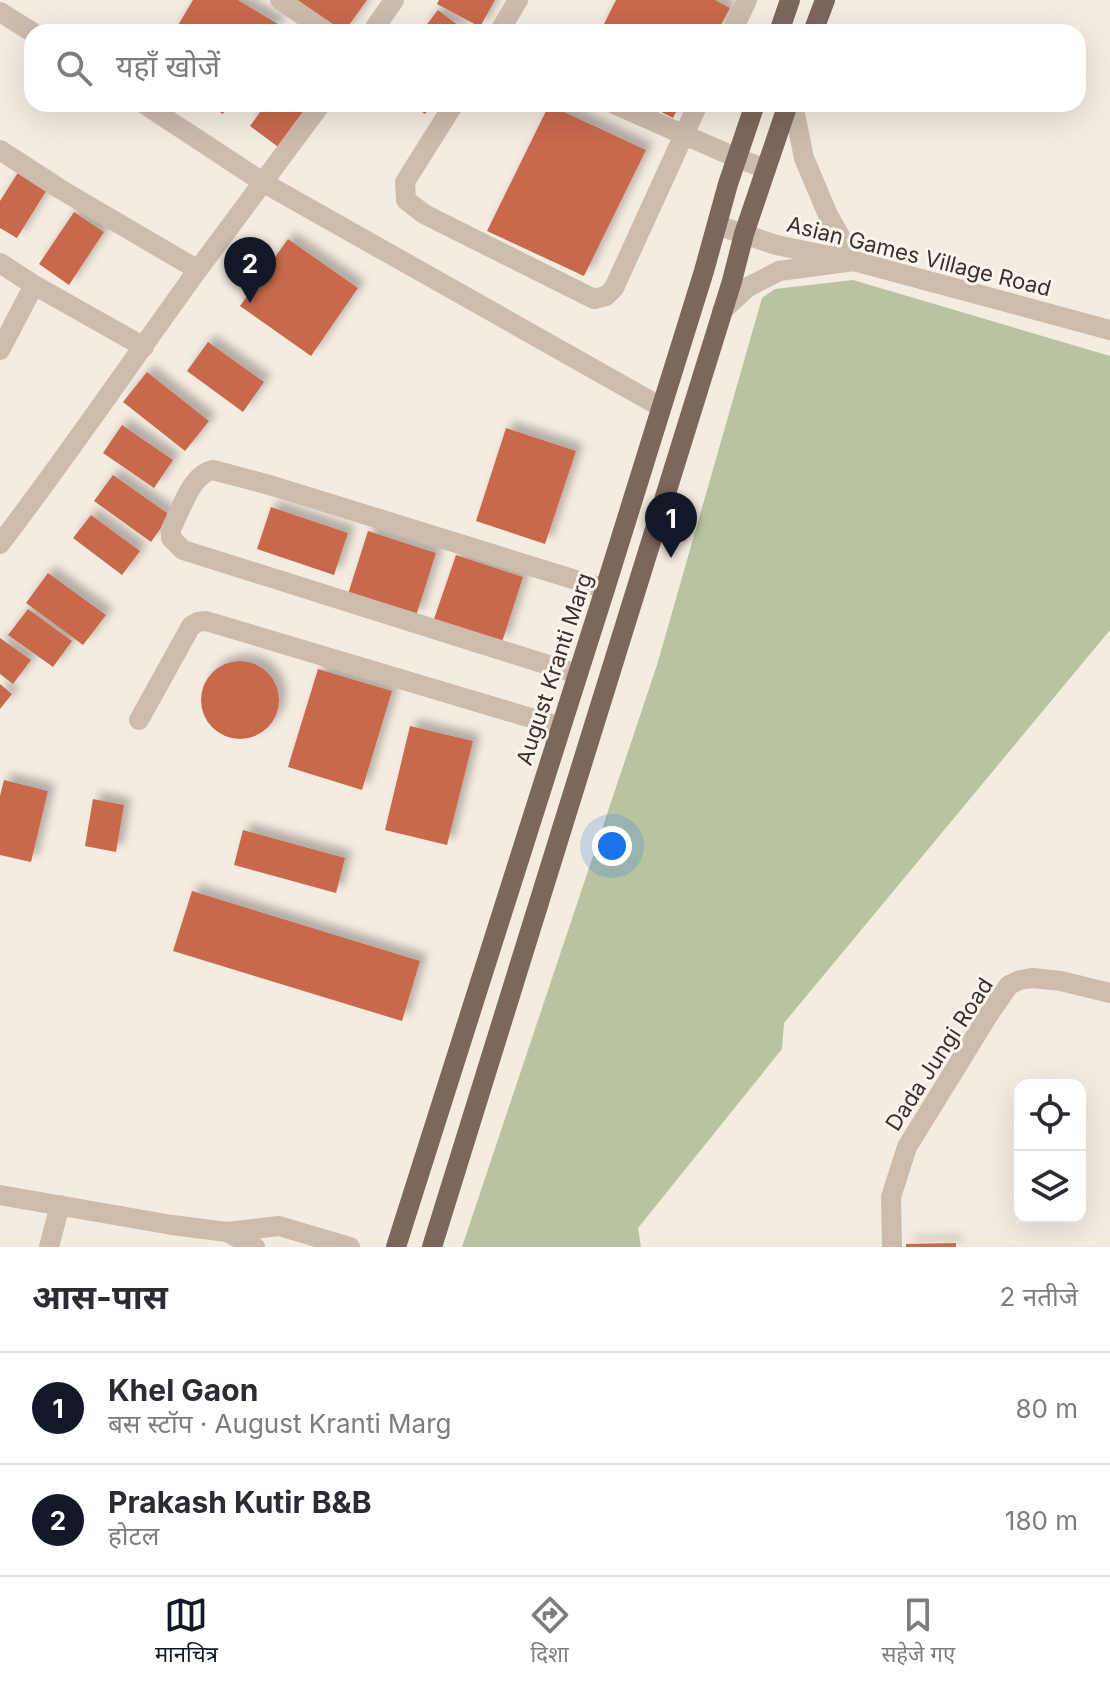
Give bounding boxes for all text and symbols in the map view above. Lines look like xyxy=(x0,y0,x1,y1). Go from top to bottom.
search box xyxy=(24,24,1086,112)
icon: search xyxy=(52,46,96,90)
text: यहाँ खोजें xyxy=(116,48,220,84)
street label: Asian Games Village Road xyxy=(784,211,1054,301)
pin: 2 xyxy=(224,237,276,303)
pin: 1 xyxy=(645,492,697,558)
street label: August Kranti Marg xyxy=(511,570,597,768)
your location xyxy=(592,826,632,866)
street label: Dada Jungi Road xyxy=(880,973,998,1135)
map controls xyxy=(1014,1079,1086,1223)
button: locate xyxy=(1014,1079,1086,1151)
button: layers xyxy=(1014,1151,1086,1223)
text: आस-पास xyxy=(32,1276,168,1317)
text: 2 नतीजे xyxy=(1000,1281,1078,1312)
text: Khel Gaon xyxy=(108,1372,258,1408)
text: 1 xyxy=(52,1393,64,1424)
text: 80 m xyxy=(1015,1393,1078,1424)
text: बस स्टॉप · August Kranti Marg xyxy=(108,1408,451,1439)
text: Prakash Kutir B&B xyxy=(108,1484,372,1520)
text: 2 xyxy=(50,1505,66,1536)
text: 180 m xyxy=(1005,1505,1078,1536)
text: होटल xyxy=(108,1520,159,1551)
tab: मानचित्र xyxy=(155,1593,218,1671)
tab: दिशा xyxy=(528,1593,572,1671)
tab: सहेजे गए xyxy=(881,1593,955,1671)

